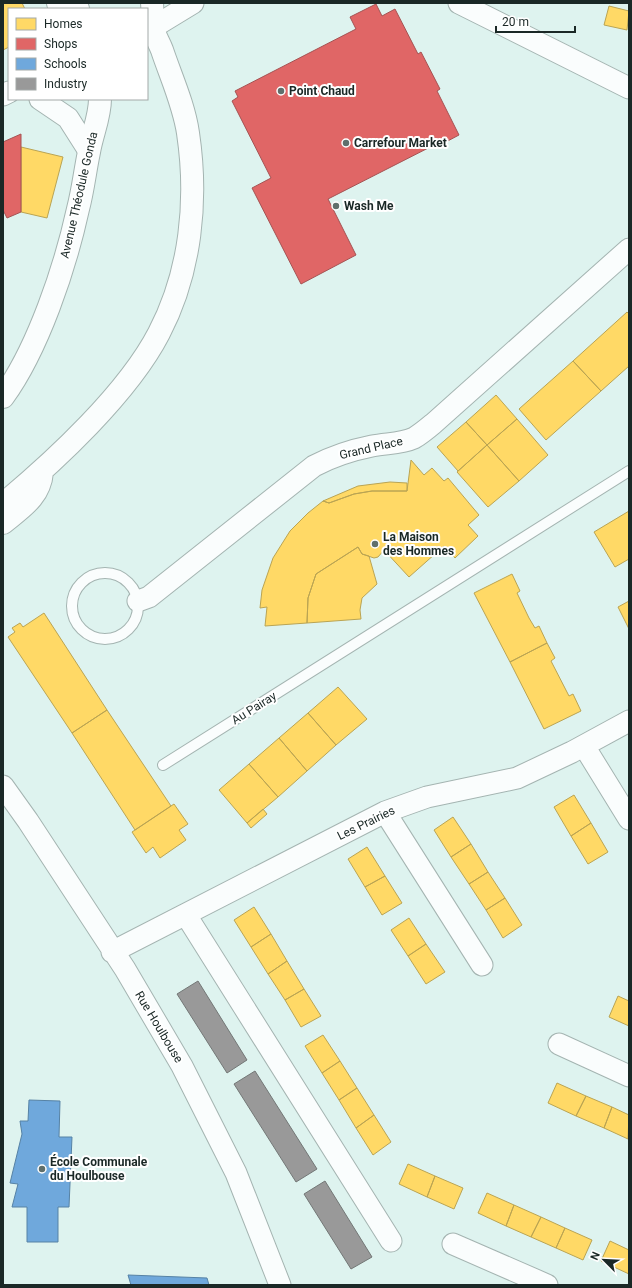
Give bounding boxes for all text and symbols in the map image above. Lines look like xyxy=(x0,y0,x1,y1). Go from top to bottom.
legend xyxy=(8,8,148,100)
scale bar xyxy=(496,8,575,34)
text: 20 m xyxy=(502,15,529,29)
text: Homes xyxy=(44,17,82,31)
text: Shops xyxy=(44,37,78,51)
text: Schools xyxy=(44,57,87,71)
text: Industry xyxy=(44,77,88,91)
place label: Point Chaud xyxy=(289,84,355,98)
marker: Point Chaud xyxy=(276,86,286,96)
street label: Avenue Théodule Gonda xyxy=(58,130,100,260)
place label: Carrefour Market xyxy=(354,136,447,150)
marker: Carrefour Market xyxy=(341,138,351,148)
place label: Wash Me xyxy=(344,199,394,213)
marker: Wash Me xyxy=(331,201,341,211)
street label: Grand Place xyxy=(338,434,404,462)
place label: La Maison des Hommes xyxy=(383,530,454,558)
marker: La Maison des Hommes xyxy=(370,539,380,549)
street label: Au Pairay xyxy=(229,689,279,727)
street label: Les Prairies xyxy=(335,803,397,843)
street label: Rue Houlbouse xyxy=(132,989,186,1065)
place label: École Communale du Houlbouse xyxy=(50,1154,148,1183)
marker: École Communale du Houlbouse xyxy=(37,1164,47,1174)
north arrow xyxy=(584,1240,624,1280)
text: N xyxy=(588,1250,603,1262)

